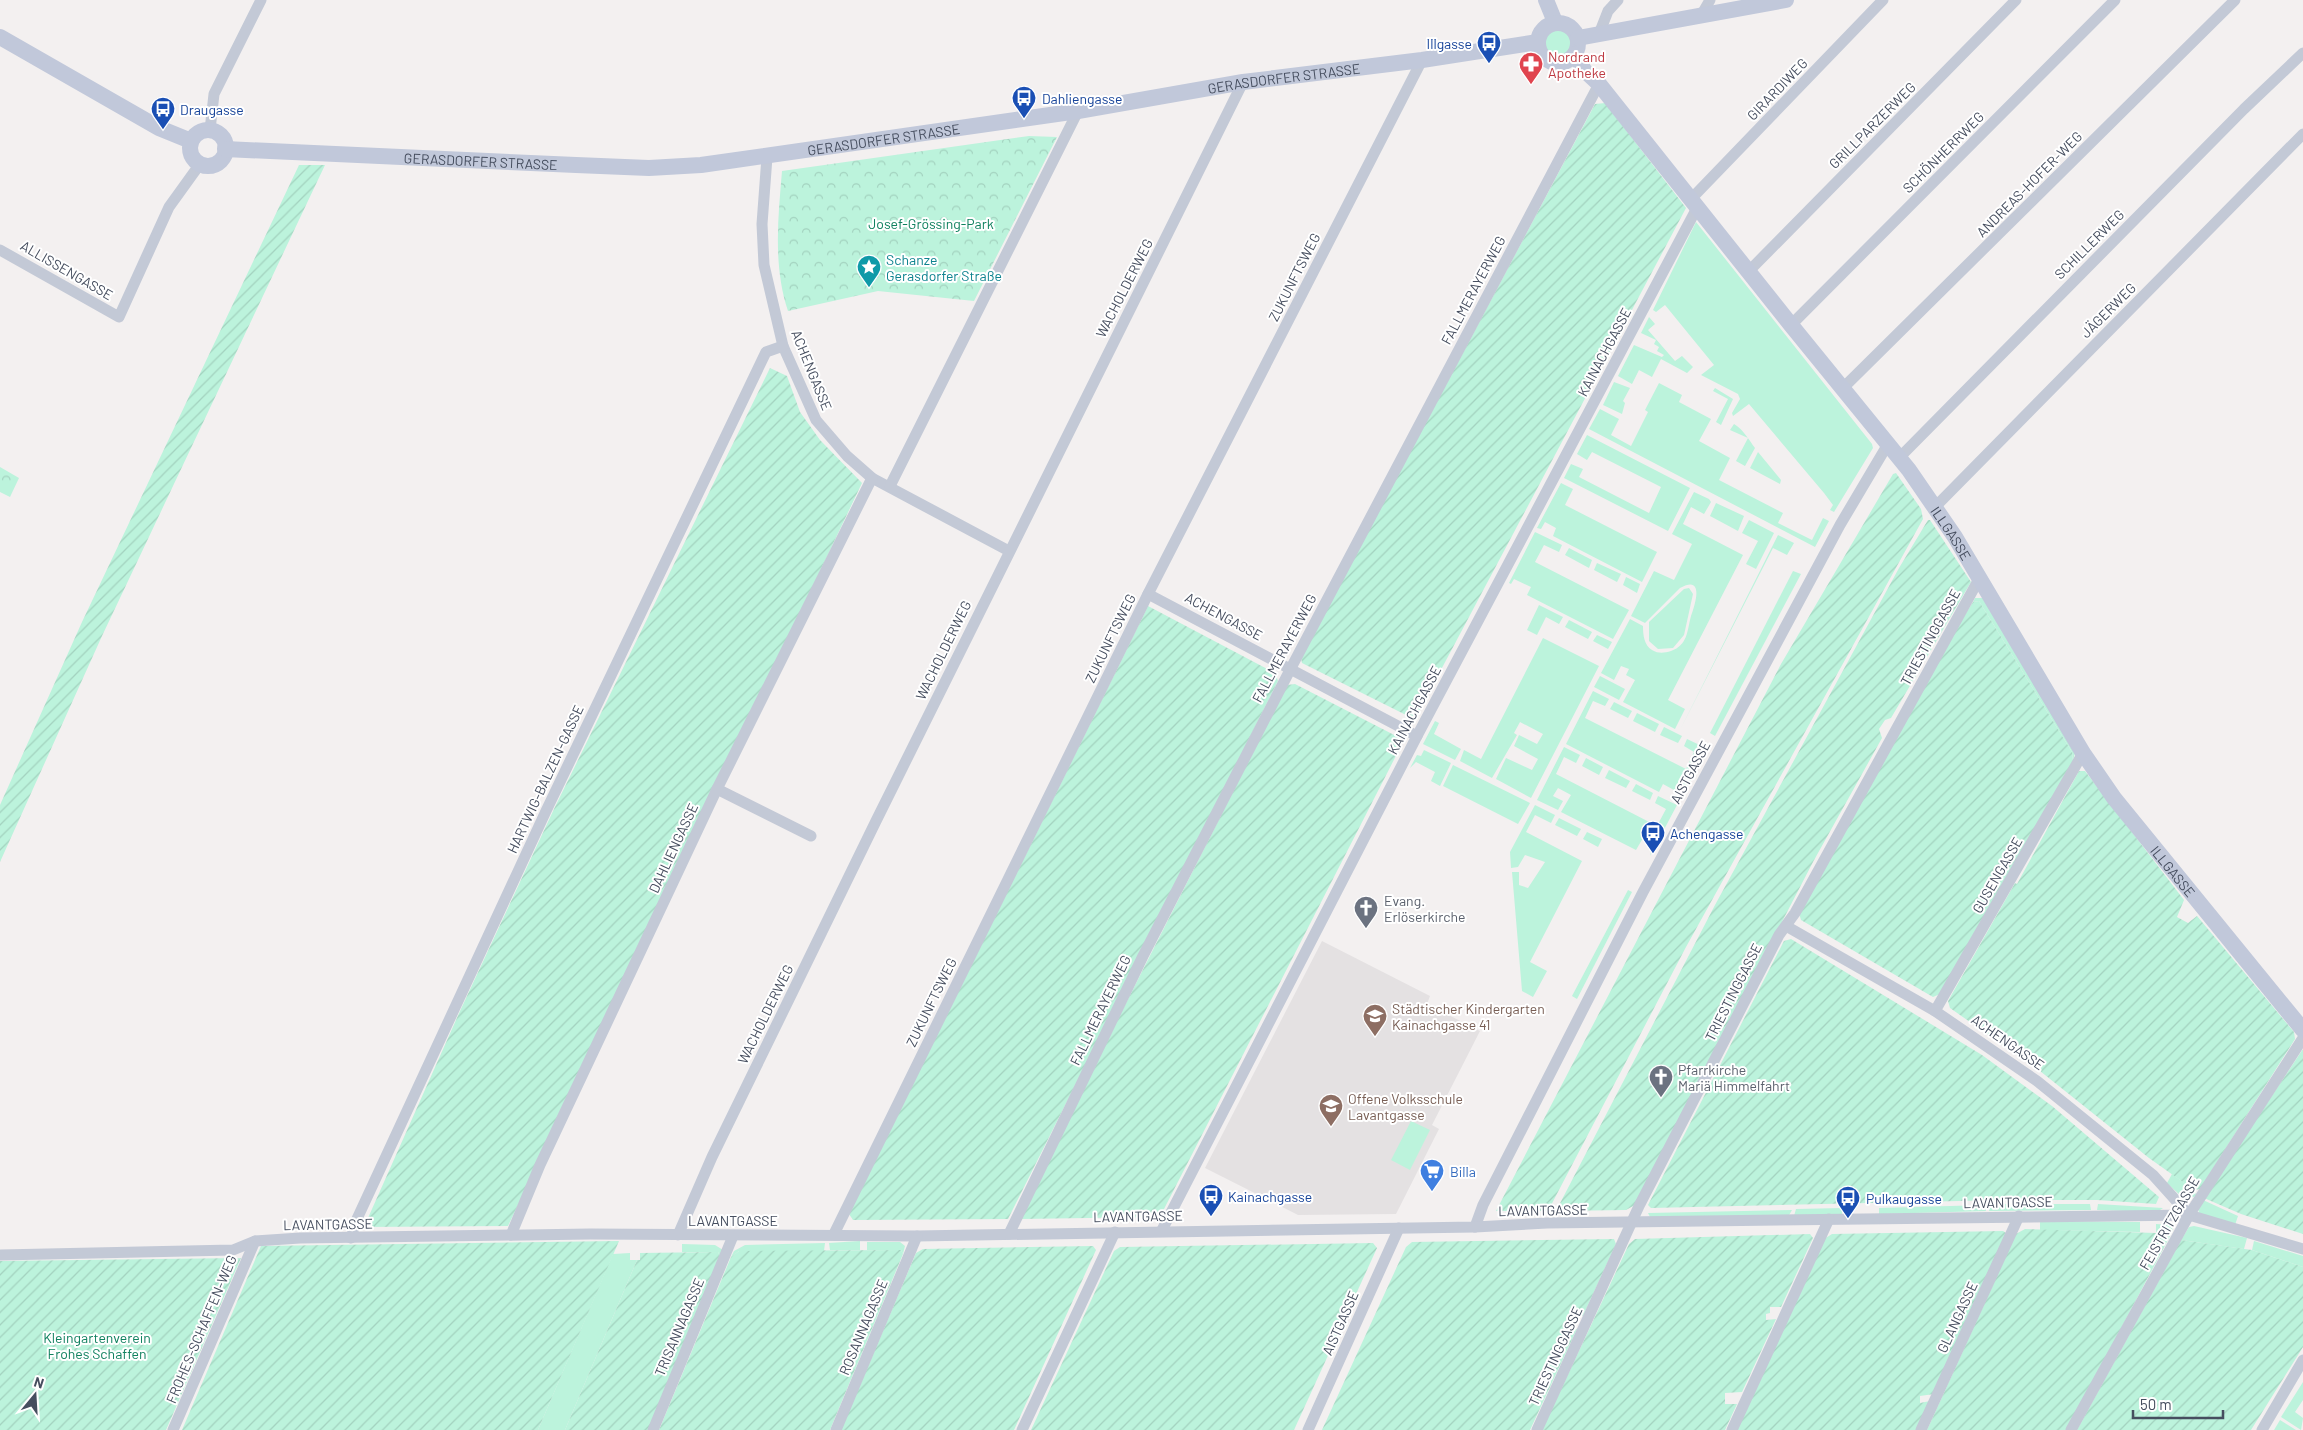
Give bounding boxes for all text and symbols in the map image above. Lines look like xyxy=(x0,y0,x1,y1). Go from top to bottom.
bus stop icon: Illgasse xyxy=(1476,30,1502,64)
place label: Illgasse xyxy=(1427,35,1472,52)
place label: Nordrand Apotheke xyxy=(1548,48,1606,81)
pharmacy icon: Nordrand Apotheke xyxy=(1518,51,1544,85)
street label: GIRARDIWEG xyxy=(1743,54,1811,124)
street label: GERASDORFER STRASSE xyxy=(1206,59,1361,97)
street label: GRILLPARZERWEG xyxy=(1825,78,1919,172)
bus stop icon: Dahliengasse xyxy=(1011,85,1037,119)
place label: Dahliengasse xyxy=(1042,90,1122,107)
bus stop icon: Draugasse xyxy=(150,96,176,130)
place label: Draugasse xyxy=(180,101,244,118)
street label: SCHÖNHERRWEG xyxy=(1899,108,1987,196)
street label: GERASDORFER STRASSE xyxy=(806,120,961,158)
street label: ANDREAS-HOFER-WEG xyxy=(1973,128,2085,240)
street label: GERASDORFER STRASSE xyxy=(403,149,558,173)
street label: SCHILLERWEG xyxy=(2051,206,2127,282)
park label: Josef-Grössing-Park xyxy=(868,215,994,232)
street label: ZUKUNFTSWEG xyxy=(1264,230,1324,324)
street label: FALLMERAYERWEG xyxy=(1437,233,1509,347)
street label: WACHOLDERWEG xyxy=(1092,236,1156,340)
street label: ALLISSENGASSE xyxy=(18,237,116,303)
place label: Schanze Gerasdorfer Straße xyxy=(886,251,1002,284)
place icon: Schanze Gerasdorfer Straße xyxy=(856,254,882,288)
street label: JÄGERWEG xyxy=(2077,279,2139,341)
street label: KAINACHGASSE xyxy=(1574,305,1634,399)
street label: ACHENGASSE xyxy=(788,327,836,413)
street label: ILLGASSE xyxy=(1928,503,1975,563)
street label: TRIESTINGGASSE xyxy=(1896,586,1964,688)
street label: ACHENGASSE xyxy=(1182,588,1266,644)
street label: ZUKUNFTSWEG xyxy=(1081,591,1139,685)
street label: FALLMERAYERWEG xyxy=(1248,591,1320,705)
street label: WACHOLDERWEG xyxy=(912,598,974,702)
street label: KAINACHGASSE xyxy=(1384,663,1444,757)
street label: HARTWIG-BALZEN-GASSE xyxy=(503,702,587,856)
street label: AISTGASSE xyxy=(1666,738,1714,806)
street label: DAHLIENGASSE xyxy=(645,801,701,895)
bus stop icon: Achengasse xyxy=(1640,820,1666,854)
place label: Achengasse xyxy=(1670,825,1743,842)
street label: GUSENGASSE xyxy=(1968,834,2026,916)
street label: ILLGASSE xyxy=(2148,842,2199,900)
place label: Evang. Erlöserkirche xyxy=(1384,892,1465,925)
church icon: Evang. Erlöserkirche xyxy=(1353,895,1379,929)
street label: TRIESTINGGASSE xyxy=(1701,940,1765,1044)
street label: FALLMERAYERWEG xyxy=(1066,952,1134,1068)
street label: ZUKUNFTSWEG xyxy=(902,955,960,1049)
street label: WACHOLDERWEG xyxy=(734,962,796,1066)
place label: Städtischer Kindergarten Kainachgasse 41 xyxy=(1392,1000,1545,1033)
school or university icon: Städtischer Kindergarten Kainachgasse 41 xyxy=(1362,1003,1388,1037)
street label: ACHENGASSE xyxy=(1968,1011,2048,1073)
place label: Pfarrkirche Mariä Himmelfahrt xyxy=(1678,1061,1790,1094)
church icon: Pfarrkirche Mariä Himmelfahrt xyxy=(1648,1064,1674,1098)
place label: Offene Volksschule Lavantgasse xyxy=(1348,1090,1463,1123)
school or university icon: Offene Volksschule Lavantgasse xyxy=(1318,1093,1344,1127)
supermarket icon: Billa xyxy=(1419,1158,1445,1192)
place label: Billa xyxy=(1450,1163,1476,1180)
street label: FEISTRITZGASSE xyxy=(2135,1173,2203,1273)
bus stop icon: Kainachgasse xyxy=(1198,1183,1224,1217)
bus stop icon: Pulkaugasse xyxy=(1835,1185,1861,1219)
place label: Kainachgasse xyxy=(1228,1188,1312,1205)
place label: Pulkaugasse xyxy=(1866,1190,1942,1207)
street label: LAVANTGASSE xyxy=(1963,1193,2053,1211)
street label: LAVANTGASSE xyxy=(1498,1201,1588,1219)
street label: LAVANTGASSE xyxy=(1093,1207,1183,1225)
street label: LAVANTGASSE xyxy=(688,1212,778,1229)
street label: LAVANTGASSE xyxy=(283,1215,373,1233)
street label: FROHES-SCHAFFEN-WEG xyxy=(162,1252,240,1406)
street label: TRISANNAGASSE xyxy=(651,1275,707,1379)
street label: ROSANNAGASSE xyxy=(835,1277,891,1377)
street label: GLANGASSE xyxy=(1933,1279,1981,1355)
street label: AISTGASSE xyxy=(1318,1288,1362,1358)
street label: TRIESTINGGASSE xyxy=(1525,1304,1585,1408)
park label: Kleingartenverein Frohes Schaffen xyxy=(43,1329,151,1362)
north arrow xyxy=(10,1370,60,1420)
text: N xyxy=(32,1373,46,1392)
scale bar xyxy=(2133,1388,2223,1420)
text: 50 m xyxy=(2140,1395,2172,1413)

